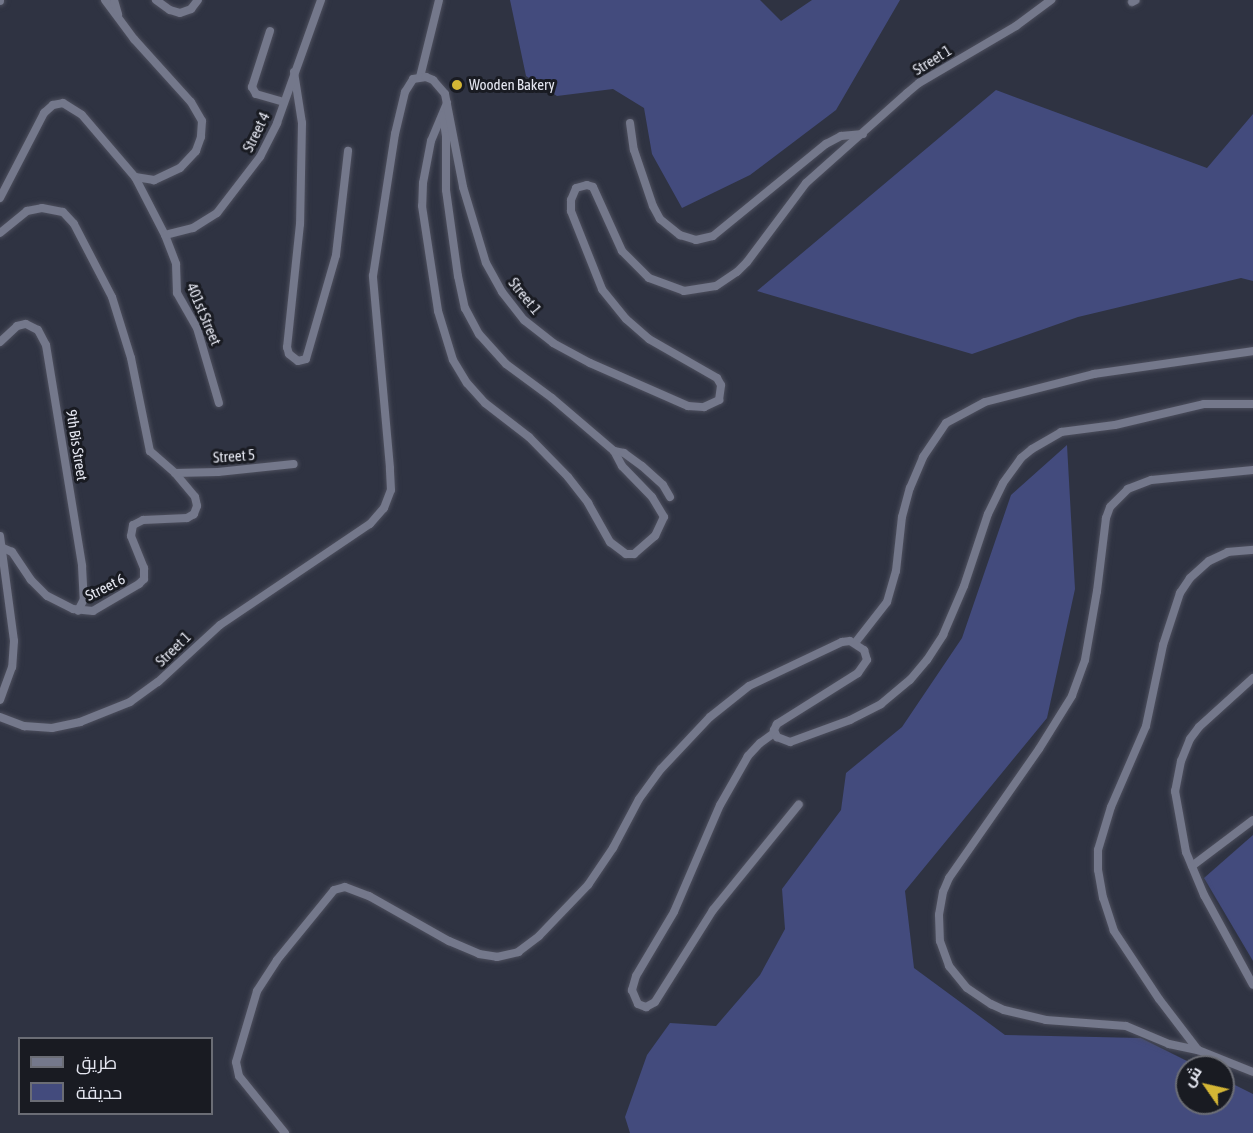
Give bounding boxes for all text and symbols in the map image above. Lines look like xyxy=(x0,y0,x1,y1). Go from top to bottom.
street label: Street 1 xyxy=(909,41,955,79)
place label: Wooden Bakery xyxy=(469,76,555,94)
marker: Wooden Bakery xyxy=(450,78,464,92)
street label: Street 4 xyxy=(239,109,273,155)
street label: Street 1 xyxy=(505,274,545,318)
street label: 401st Street xyxy=(183,280,225,348)
street label: 9th Bis Street xyxy=(63,408,91,482)
street label: Street 5 xyxy=(212,446,256,466)
street label: Street 6 xyxy=(82,569,128,605)
street label: Street 1 xyxy=(152,628,194,670)
legend xyxy=(18,1037,213,1115)
text: طريق xyxy=(76,1052,117,1073)
north arrow xyxy=(1175,1055,1235,1115)
text: ش xyxy=(1179,1063,1205,1090)
text: حديقة xyxy=(76,1082,122,1103)

